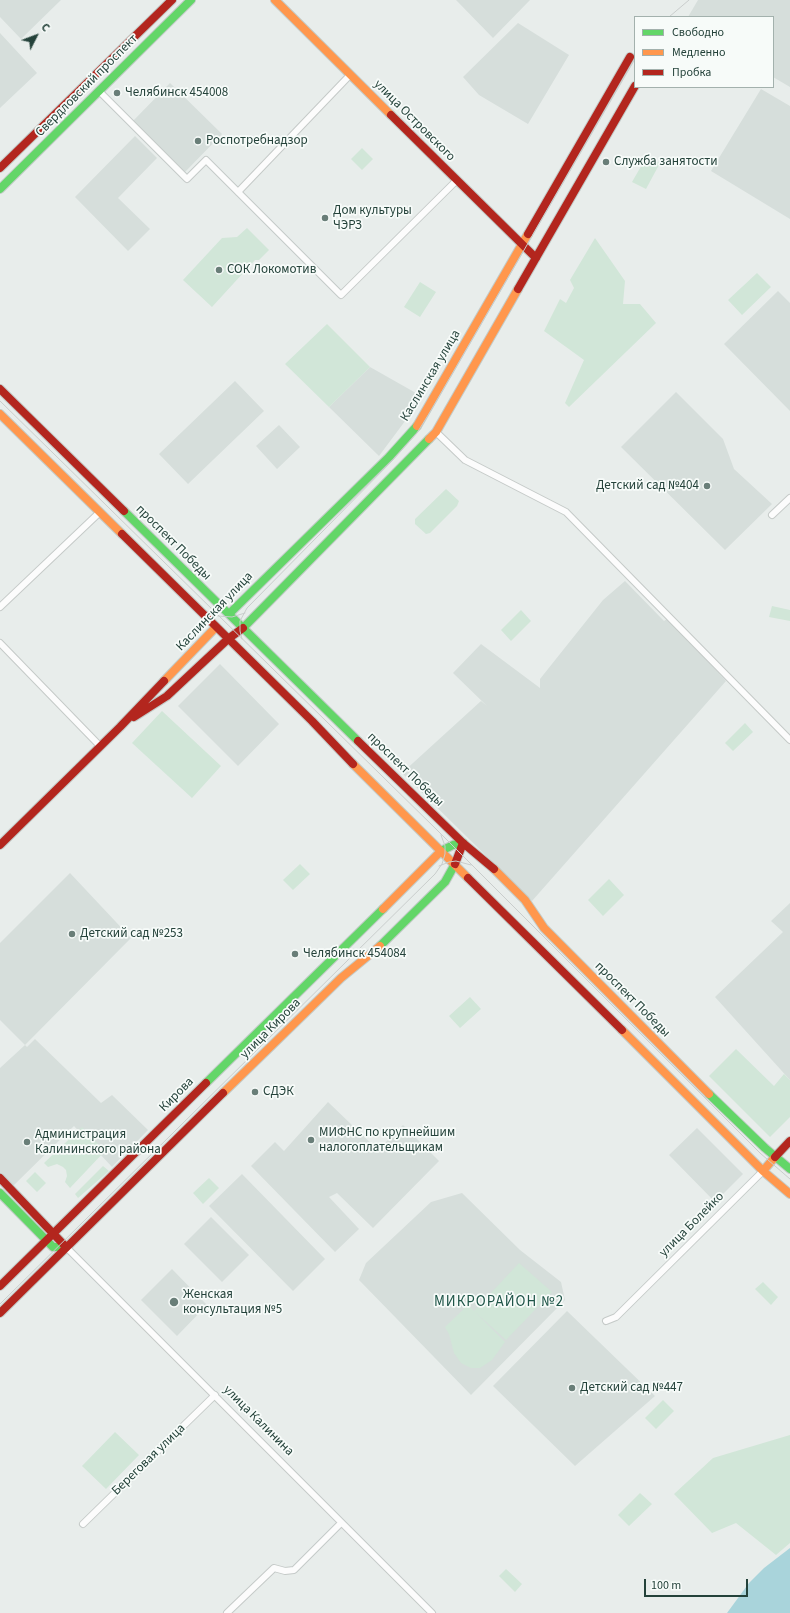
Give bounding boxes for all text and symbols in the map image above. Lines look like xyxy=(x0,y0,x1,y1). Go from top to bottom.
north arrow xyxy=(16,16,56,56)
legend xyxy=(634,16,774,88)
text: С xyxy=(38,20,53,35)
text: Свободно xyxy=(672,24,724,41)
street label: Свердловский проспект xyxy=(33,32,141,140)
text: Медленно xyxy=(672,44,726,61)
text: Пробка xyxy=(672,64,711,81)
street label: улица Островского xyxy=(370,77,458,165)
place label: Челябинск 454008 xyxy=(125,85,228,101)
marker: Челябинск 454008 xyxy=(112,88,122,98)
place label: Роспотребнадзор xyxy=(206,133,308,149)
marker: Роспотребнадзор xyxy=(193,136,203,146)
place label: Служба занятости xyxy=(614,154,718,170)
marker: Служба занятости xyxy=(601,157,611,167)
place label: Дом культуры ЧЭРЗ xyxy=(333,203,412,234)
marker: Дом культуры ЧЭРЗ xyxy=(320,213,330,223)
place label: СОК Локомотив xyxy=(227,262,316,278)
marker: СОК Локомотив xyxy=(214,265,224,275)
street label: Каслинская улица xyxy=(398,327,464,425)
place label: Детский сад №404 xyxy=(596,478,699,494)
marker: Детский сад №404 xyxy=(702,481,712,491)
street label: проспект Победы xyxy=(132,502,214,584)
street label: Каслинская улица xyxy=(173,569,257,655)
street label: проспект Победы xyxy=(363,730,447,810)
place label: Детский сад №253 xyxy=(80,926,183,942)
marker: Детский сад №253 xyxy=(67,929,77,939)
place label: Челябинск 454084 xyxy=(303,946,406,962)
marker: Челябинск 454084 xyxy=(290,949,300,959)
street label: проспект Победы xyxy=(591,959,673,1041)
street label: улица Кирова xyxy=(238,996,304,1062)
street label: Кирова xyxy=(157,1075,197,1115)
place label: СДЭК xyxy=(263,1084,294,1100)
marker: СДЭК xyxy=(250,1087,260,1097)
place label: МИФНС по крупнейшим налогоплательщикам xyxy=(319,1125,455,1156)
place label: Администрация Калининского района xyxy=(35,1127,161,1158)
marker: МИФНС по крупнейшим налогоплательщикам xyxy=(306,1135,316,1145)
marker: Администрация Калининского района xyxy=(22,1137,32,1147)
street label: улица Болейко xyxy=(656,1189,728,1261)
place label: Женская консультация №5 xyxy=(183,1287,282,1318)
district label: МИКРОРАЙОН №2 xyxy=(434,1294,564,1312)
marker: Женская консультация №5 xyxy=(168,1296,180,1308)
place label: Детский сад №447 xyxy=(580,1380,683,1396)
street label: улица Калинина xyxy=(219,1382,297,1460)
marker: Детский сад №447 xyxy=(567,1383,577,1393)
street label: Береговая улица xyxy=(109,1421,189,1499)
scale bar xyxy=(646,1571,750,1597)
text: 100 m xyxy=(651,1577,681,1594)

